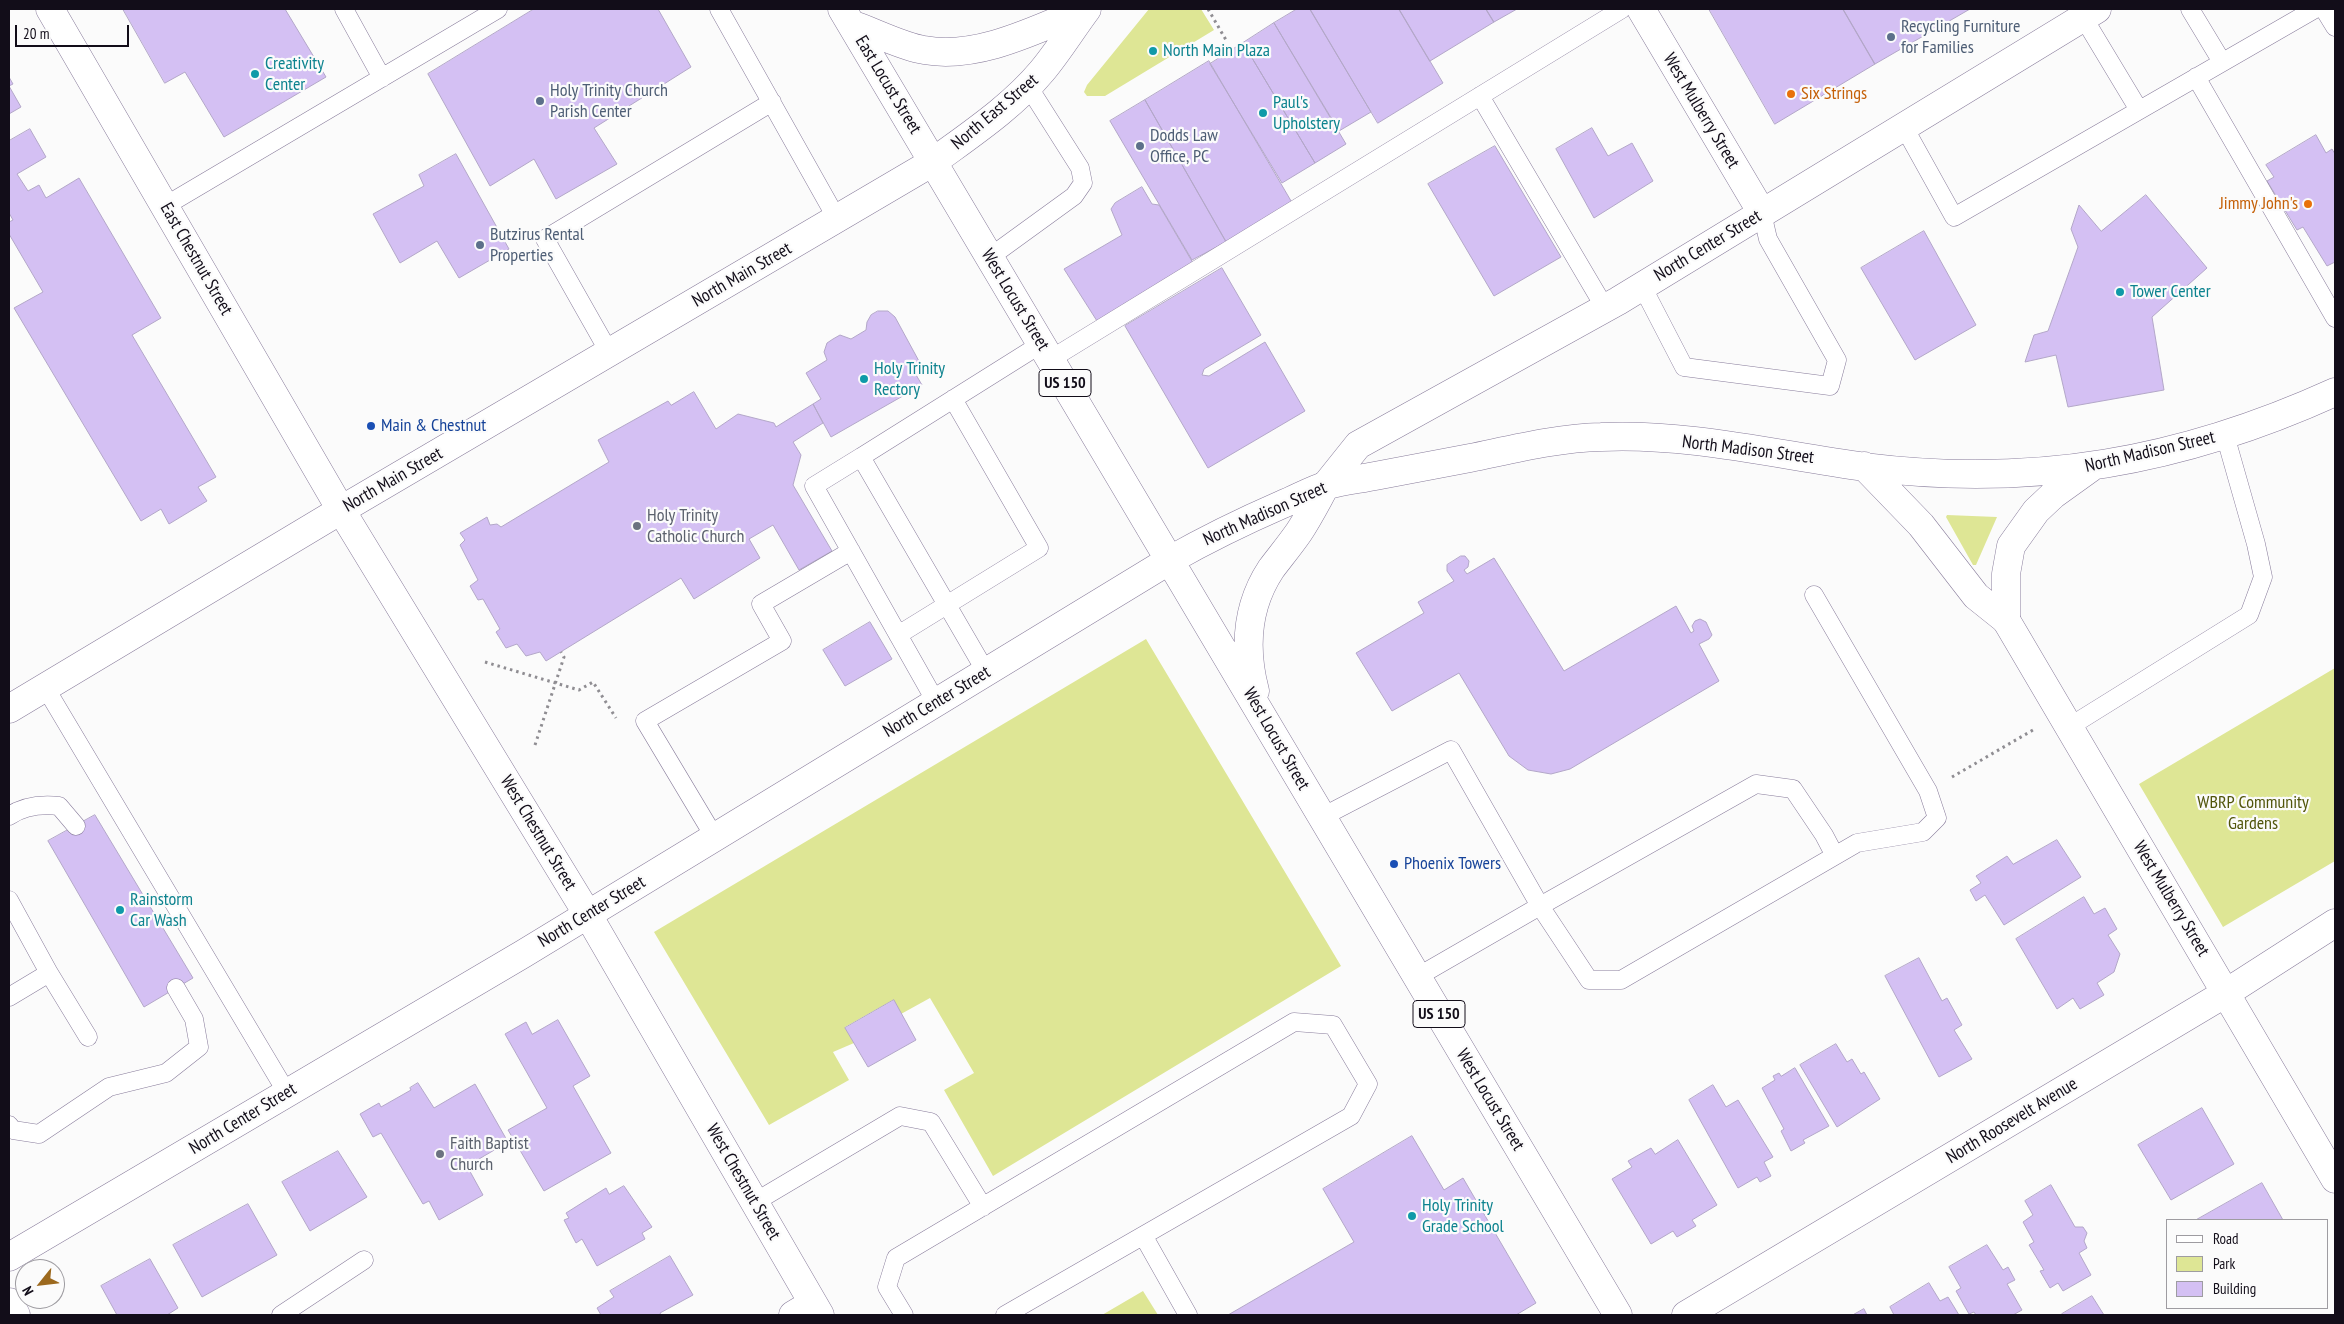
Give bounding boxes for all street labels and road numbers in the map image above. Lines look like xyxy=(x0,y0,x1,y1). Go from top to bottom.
street label: East Locust Street xyxy=(850,32,926,138)
street label: West Mulberry Street xyxy=(1658,50,1744,172)
street label: North East Street xyxy=(947,69,1043,155)
street label: East Chestnut Street xyxy=(155,199,237,319)
street label: North Center Street xyxy=(1651,206,1765,286)
street label: North Main Street xyxy=(689,238,795,312)
street label: West Locust Street xyxy=(976,245,1054,355)
road number: US 150 xyxy=(1039,369,1091,396)
street label: North Madison Street xyxy=(2083,427,2217,477)
street label: North Madison Street xyxy=(1681,431,1815,469)
street label: North Main Street xyxy=(340,443,446,517)
street label: North Madison Street xyxy=(1200,477,1330,551)
street label: North Center Street xyxy=(880,662,994,742)
street label: West Locust Street xyxy=(1238,684,1314,794)
street label: West Chestnut Street xyxy=(495,772,581,894)
street label: West Mulberry Street xyxy=(2128,838,2214,960)
street label: North Center Street xyxy=(535,872,649,952)
road number: US 150 xyxy=(1413,1001,1465,1028)
street label: West Locust Street xyxy=(1451,1045,1529,1155)
street label: North Roosevelt Avenue xyxy=(1943,1073,2081,1169)
street label: North Center Street xyxy=(186,1079,300,1159)
street label: West Chestnut Street xyxy=(701,1120,785,1244)

